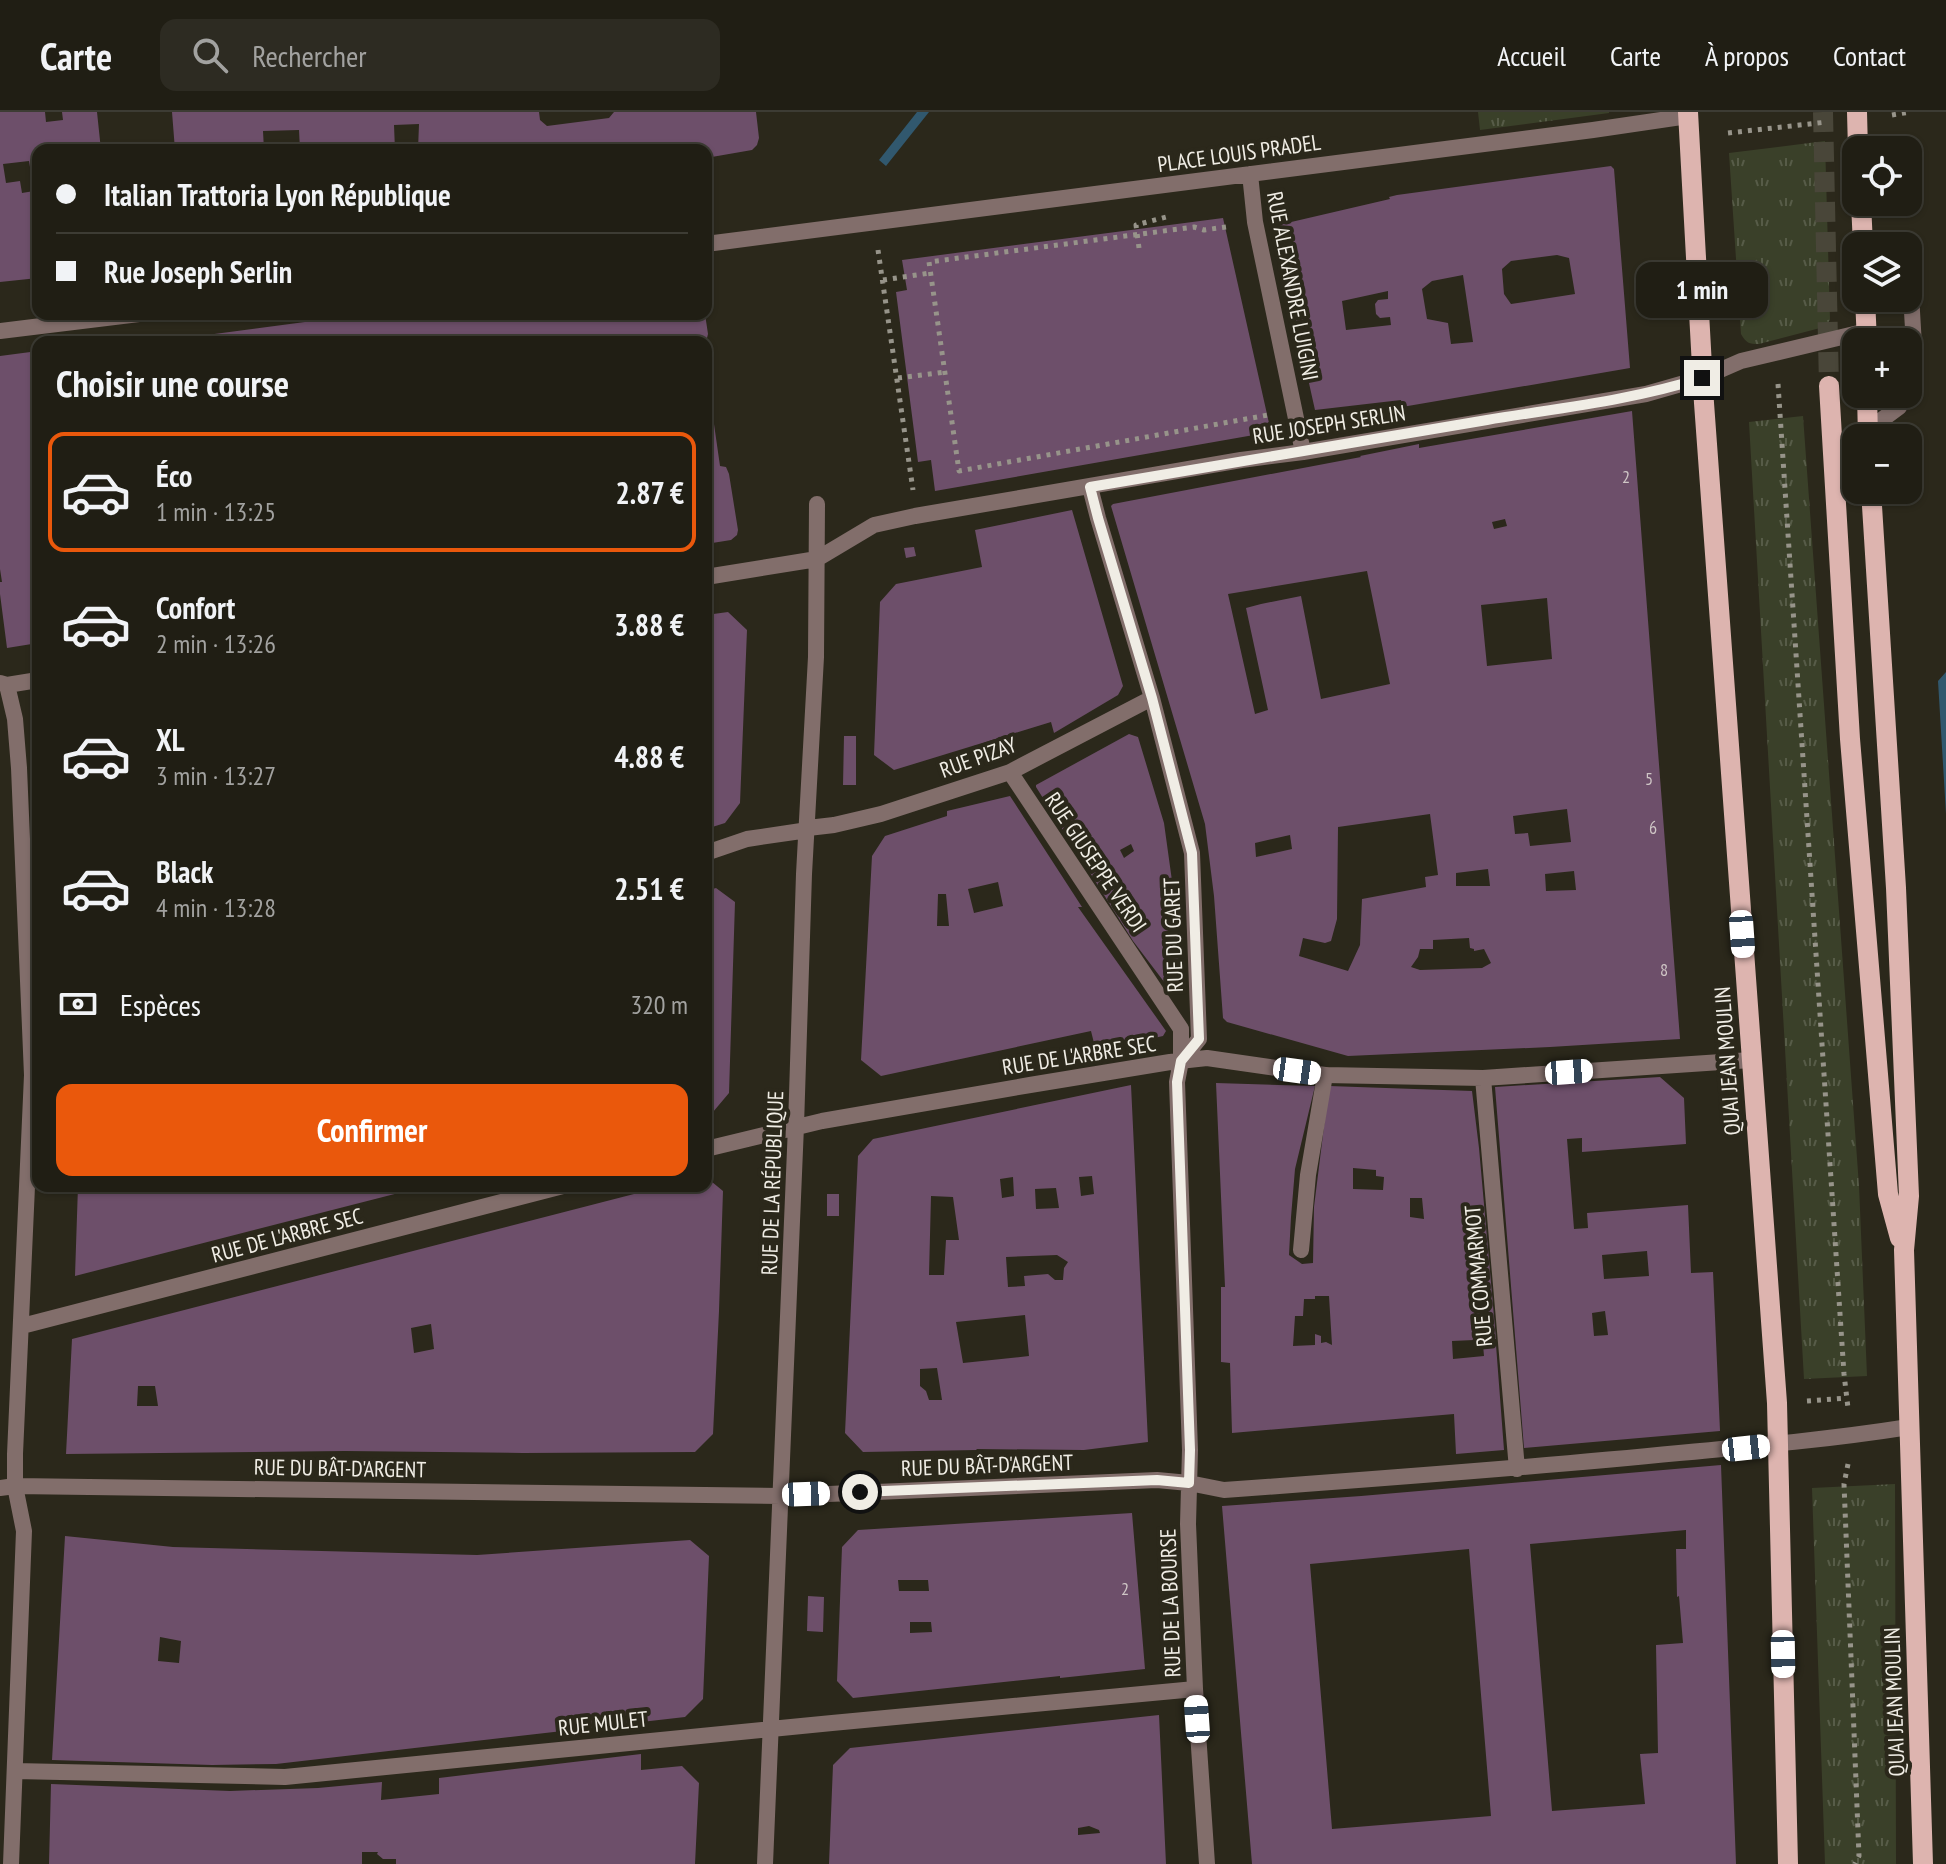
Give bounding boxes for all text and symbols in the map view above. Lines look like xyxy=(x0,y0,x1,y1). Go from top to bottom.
search box xyxy=(160,19,720,91)
text: Carte xyxy=(40,31,112,80)
icon: search xyxy=(188,33,232,77)
text: Rechercher xyxy=(252,36,367,75)
text: Accueil xyxy=(1497,37,1566,74)
text: Carte xyxy=(1610,37,1661,74)
text: À propos xyxy=(1705,37,1789,74)
text: Contact xyxy=(1833,37,1906,74)
street label: PLACE LOUIS PRADEL xyxy=(1156,128,1322,178)
map controls xyxy=(1842,136,1922,504)
button: locate xyxy=(1842,136,1922,216)
text: Italian Trattoria Lyon République xyxy=(104,175,451,214)
street label: RUE ALEXANDRE LUIGINI xyxy=(1261,189,1325,383)
button: layers xyxy=(1842,232,1922,312)
text: Rue Joseph Serlin xyxy=(104,252,292,291)
callout: 1 min xyxy=(1636,262,1768,318)
text: 1 min xyxy=(1676,273,1728,306)
button: + xyxy=(1842,328,1922,408)
text: Choisir une course xyxy=(56,360,289,407)
route end xyxy=(1684,360,1720,396)
street label: RUE JOSEPH SERLIN xyxy=(1251,398,1407,450)
button: − xyxy=(1842,424,1922,504)
icon: car xyxy=(60,456,132,528)
text: Éco xyxy=(156,456,192,495)
house number: 2 xyxy=(1622,465,1630,488)
text: 2.87 € xyxy=(615,473,684,512)
text: 1 min · 13:25 xyxy=(156,495,276,528)
icon: car xyxy=(60,588,132,660)
text: Confort xyxy=(156,588,235,627)
text: 3.88 € xyxy=(614,605,684,644)
text: 2 min · 13:26 xyxy=(156,627,276,660)
icon: car xyxy=(60,720,132,792)
text: XL xyxy=(156,720,185,759)
street label: RUE PIZAY xyxy=(936,730,1020,784)
text: 4.88 € xyxy=(614,737,684,776)
text: 3 min · 13:27 xyxy=(156,759,276,792)
house number: 5 xyxy=(1645,767,1653,790)
street label: RUE GIUSEPPE VERDI xyxy=(1039,787,1153,937)
house number: 6 xyxy=(1649,816,1657,839)
icon: car xyxy=(60,852,132,924)
text: Black xyxy=(156,852,213,891)
text: 2.51 € xyxy=(614,869,684,908)
street label: RUE DU GARET xyxy=(1157,877,1189,993)
text: 4 min · 13:28 xyxy=(156,891,276,924)
car xyxy=(1728,909,1756,959)
house number: 8 xyxy=(1660,958,1668,981)
icon: cash xyxy=(56,982,100,1026)
text: Espèces xyxy=(120,985,201,1024)
street label: QUAI JEAN MOULIN xyxy=(1708,986,1746,1136)
text: 320 m xyxy=(630,988,688,1021)
street label: RUE DE L'ARBRE SEC xyxy=(1000,1029,1158,1081)
car xyxy=(1272,1056,1322,1086)
car xyxy=(1544,1058,1594,1086)
button: Confirmer xyxy=(56,1084,688,1176)
street label: RUE DE LA RÉPUBLIQUE xyxy=(755,1090,789,1276)
street label: RUE DE L'ARBRE SEC xyxy=(208,1201,366,1269)
street label: RUE COMMARMOT xyxy=(1458,1204,1498,1348)
car xyxy=(1721,1434,1771,1462)
street label: RUE DU BÂT-D'ARGENT xyxy=(900,1448,1074,1482)
street label: RUE DU BÂT-D'ARGENT xyxy=(254,1452,427,1484)
route start xyxy=(842,1474,878,1510)
car xyxy=(782,1481,830,1507)
street label: RUE DE LA BOURSE xyxy=(1153,1528,1187,1678)
house number: 2 xyxy=(1121,1577,1129,1600)
street label: QUAI JEAN MOULIN xyxy=(1877,1627,1911,1777)
car xyxy=(1771,1630,1795,1678)
car xyxy=(1183,1694,1211,1744)
street label: RUE MULET xyxy=(557,1704,649,1742)

